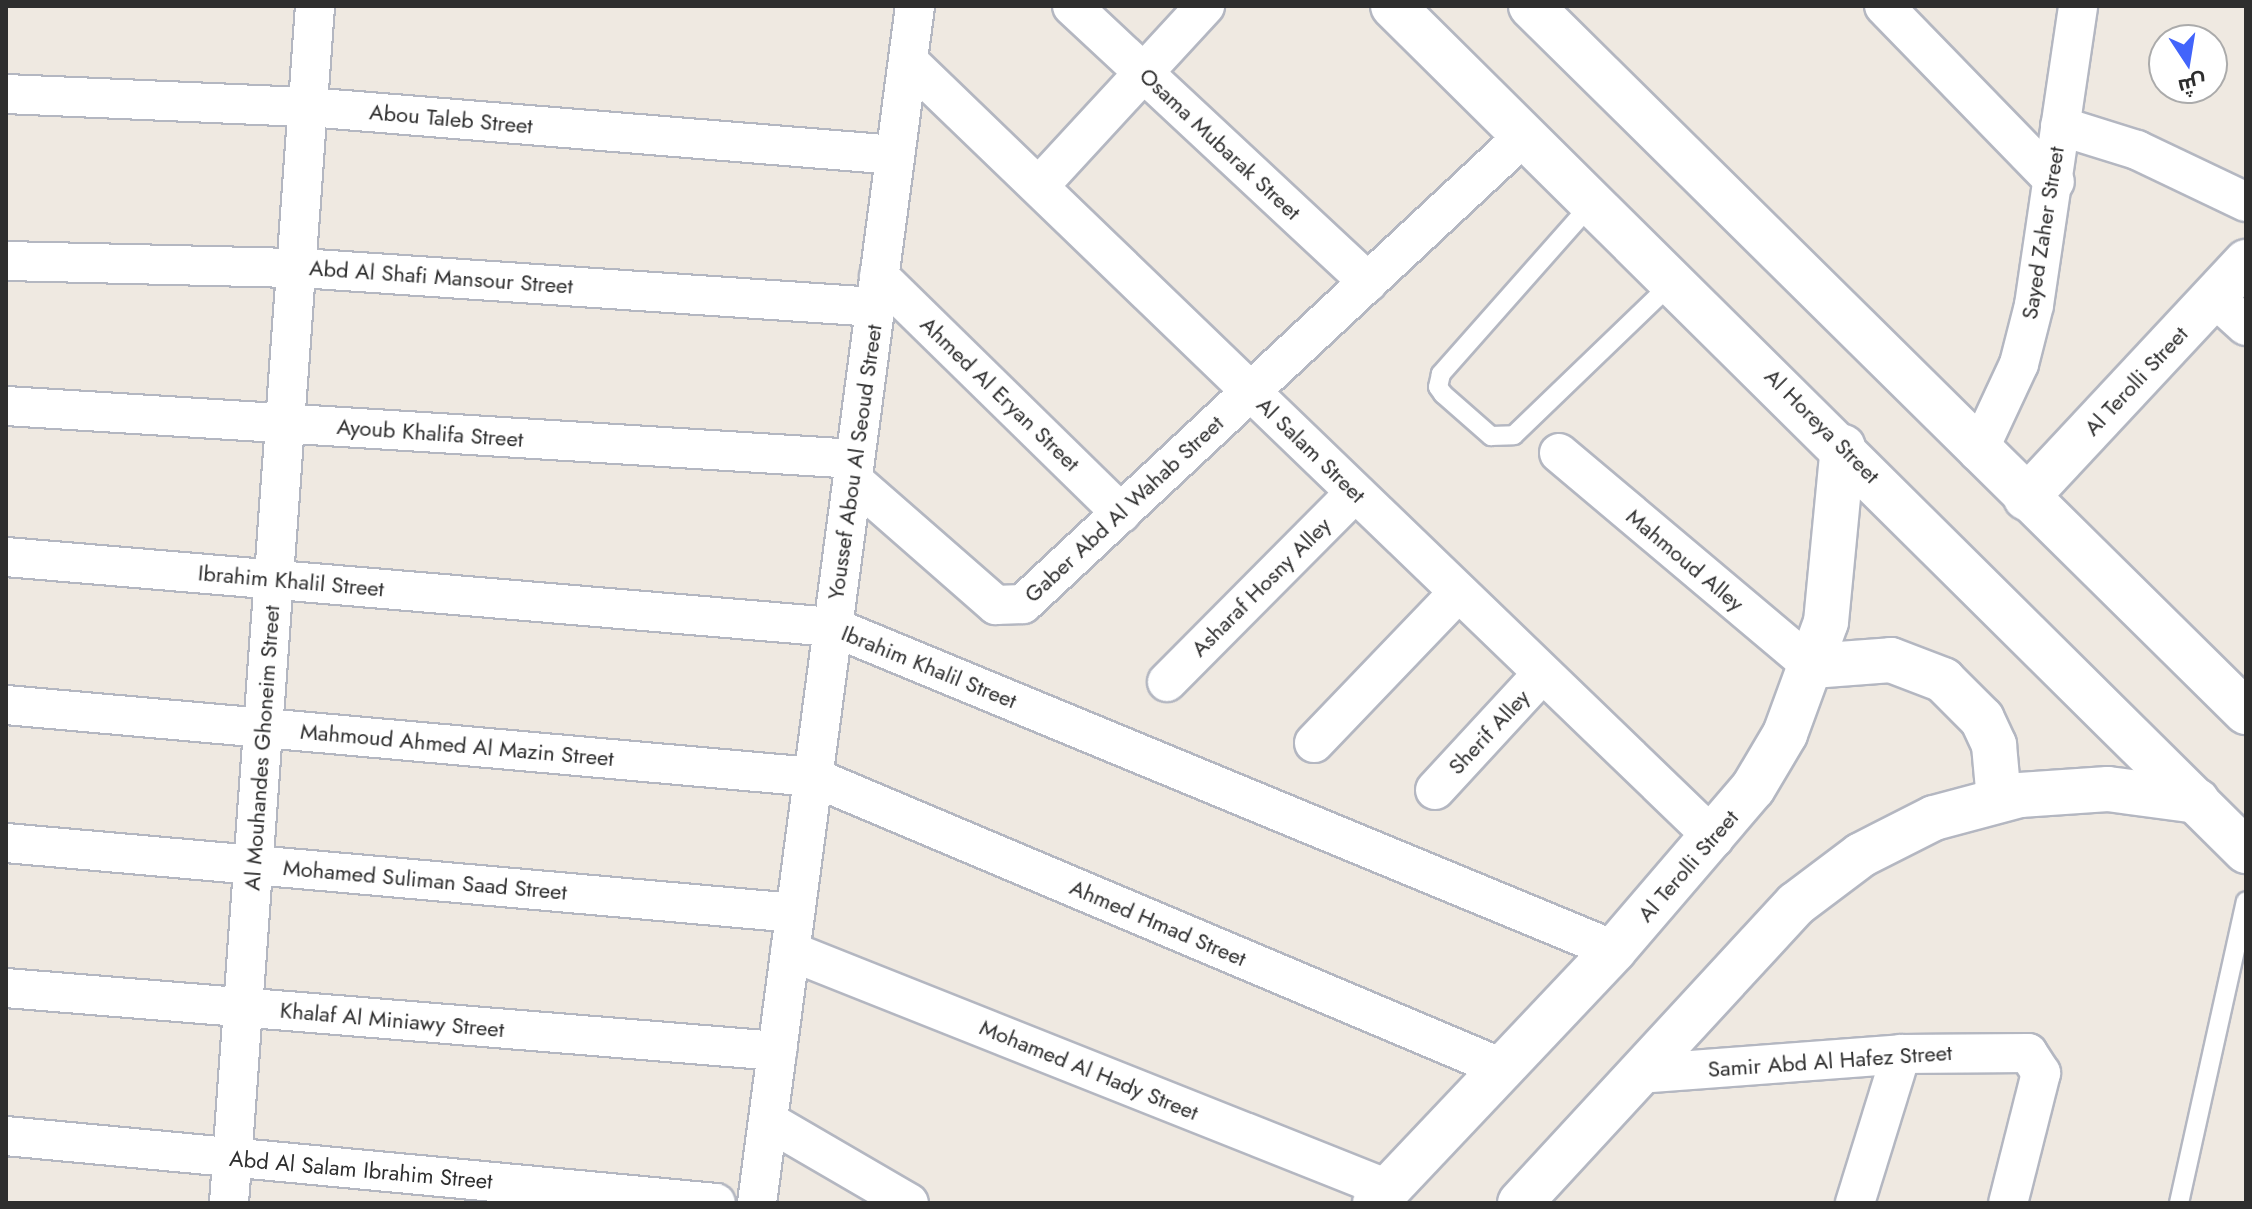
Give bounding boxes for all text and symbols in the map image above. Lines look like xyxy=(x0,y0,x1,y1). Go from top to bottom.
north arrow xyxy=(2148,24,2228,104)
street label: Osama Mubarak Street xyxy=(1134,63,1306,225)
text: ش xyxy=(2175,67,2210,104)
street label: Abou Taleb Street xyxy=(368,99,534,139)
street label: Sayed Zaher Street xyxy=(2016,145,2070,321)
street label: Abd Al Shafi Mansour Street xyxy=(308,255,574,299)
street label: Ahmed Al Eryan Street xyxy=(915,311,1085,477)
street label: Al Terolli Street xyxy=(2079,321,2193,441)
street label: Youssef Abou Al Seoud Street xyxy=(823,323,887,601)
street label: Al Horeya Street xyxy=(1759,363,1885,489)
street label: Al Salam Street xyxy=(1251,392,1371,508)
street label: Gaber Abd Al Wahab Street xyxy=(1019,410,1229,608)
street label: Ayoub Khalifa Street xyxy=(336,413,524,453)
street label: Mahmoud Alley xyxy=(1621,503,1749,617)
street label: Asharaf Hosny Alley xyxy=(1186,512,1336,662)
street label: Ibrahim Khalil Street xyxy=(197,560,385,602)
street label: Al Mouhandes Ghoneim Street xyxy=(239,604,285,892)
street label: Ibrahim Khalil Street xyxy=(838,620,1020,714)
street label: Sherif Alley xyxy=(1443,684,1535,780)
street label: Mahmoud Ahmed Al Mazin Street xyxy=(299,718,615,772)
street label: Al Terolli Street xyxy=(1632,805,1744,927)
street label: Mohamed Suliman Saad Street xyxy=(282,854,568,906)
street label: Ahmed Hmad Street xyxy=(1066,874,1250,972)
street label: Khalaf Al Miniawy Street xyxy=(279,997,505,1043)
street label: Mohamed Al Hady Street xyxy=(976,1014,1202,1126)
street label: Samir Abd Al Hafez Street xyxy=(1707,1039,1953,1083)
street label: Abd Al Salam Ibrahim Street xyxy=(228,1145,494,1195)

